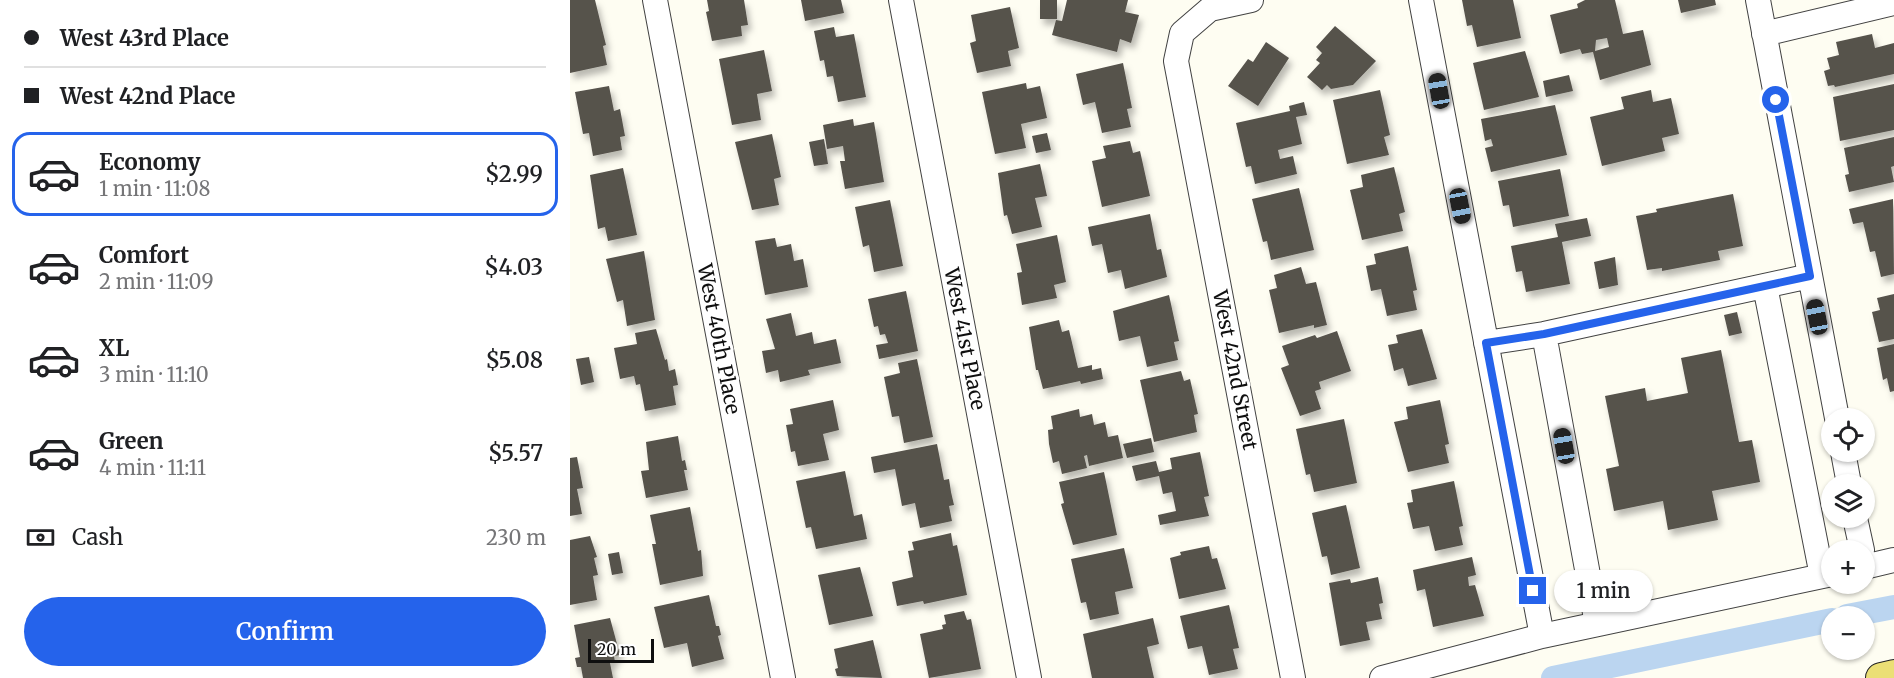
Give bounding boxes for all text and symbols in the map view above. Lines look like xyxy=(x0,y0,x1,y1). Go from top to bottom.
text: West 43rd Place xyxy=(60,24,229,52)
car xyxy=(1427,72,1451,110)
text: West 42nd Place xyxy=(60,82,235,110)
route start xyxy=(1762,86,1789,113)
icon: car xyxy=(27,147,81,201)
text: Economy xyxy=(99,148,200,176)
text: $2.99 xyxy=(485,160,543,188)
text: 1 min · 11:08 xyxy=(99,176,211,201)
car xyxy=(1448,187,1472,225)
icon: car xyxy=(27,240,81,294)
text: Comfort xyxy=(99,241,189,269)
text: $4.03 xyxy=(484,253,543,281)
street label: West 40th Place xyxy=(692,261,746,416)
street label: West 41st Place xyxy=(939,265,992,412)
text: 2 min · 11:09 xyxy=(99,269,214,294)
street label: West 42nd Street xyxy=(1208,287,1263,452)
car xyxy=(1805,298,1829,336)
icon: car xyxy=(27,333,81,387)
text: XL xyxy=(99,334,129,362)
text: $5.08 xyxy=(485,346,543,374)
text: 3 min · 11:10 xyxy=(99,362,209,387)
map controls xyxy=(1821,408,1875,660)
button: locate xyxy=(1821,408,1875,462)
icon: car xyxy=(27,426,81,480)
text: Green xyxy=(99,427,163,455)
car xyxy=(1552,427,1576,465)
text: $5.57 xyxy=(488,439,543,467)
text: 4 min · 11:11 xyxy=(99,455,206,480)
button: layers xyxy=(1821,474,1875,528)
icon: cash xyxy=(24,521,57,554)
text: Cash xyxy=(72,523,123,551)
text: 230 m xyxy=(486,525,546,550)
button: + xyxy=(1821,540,1875,594)
callout: 1 min xyxy=(1554,570,1653,612)
route end xyxy=(1519,577,1546,604)
text: 1 min xyxy=(1577,578,1630,603)
button: Confirm xyxy=(24,597,546,666)
button: − xyxy=(1821,606,1875,660)
scale bar xyxy=(588,636,654,664)
text: 20 m xyxy=(597,639,636,659)

